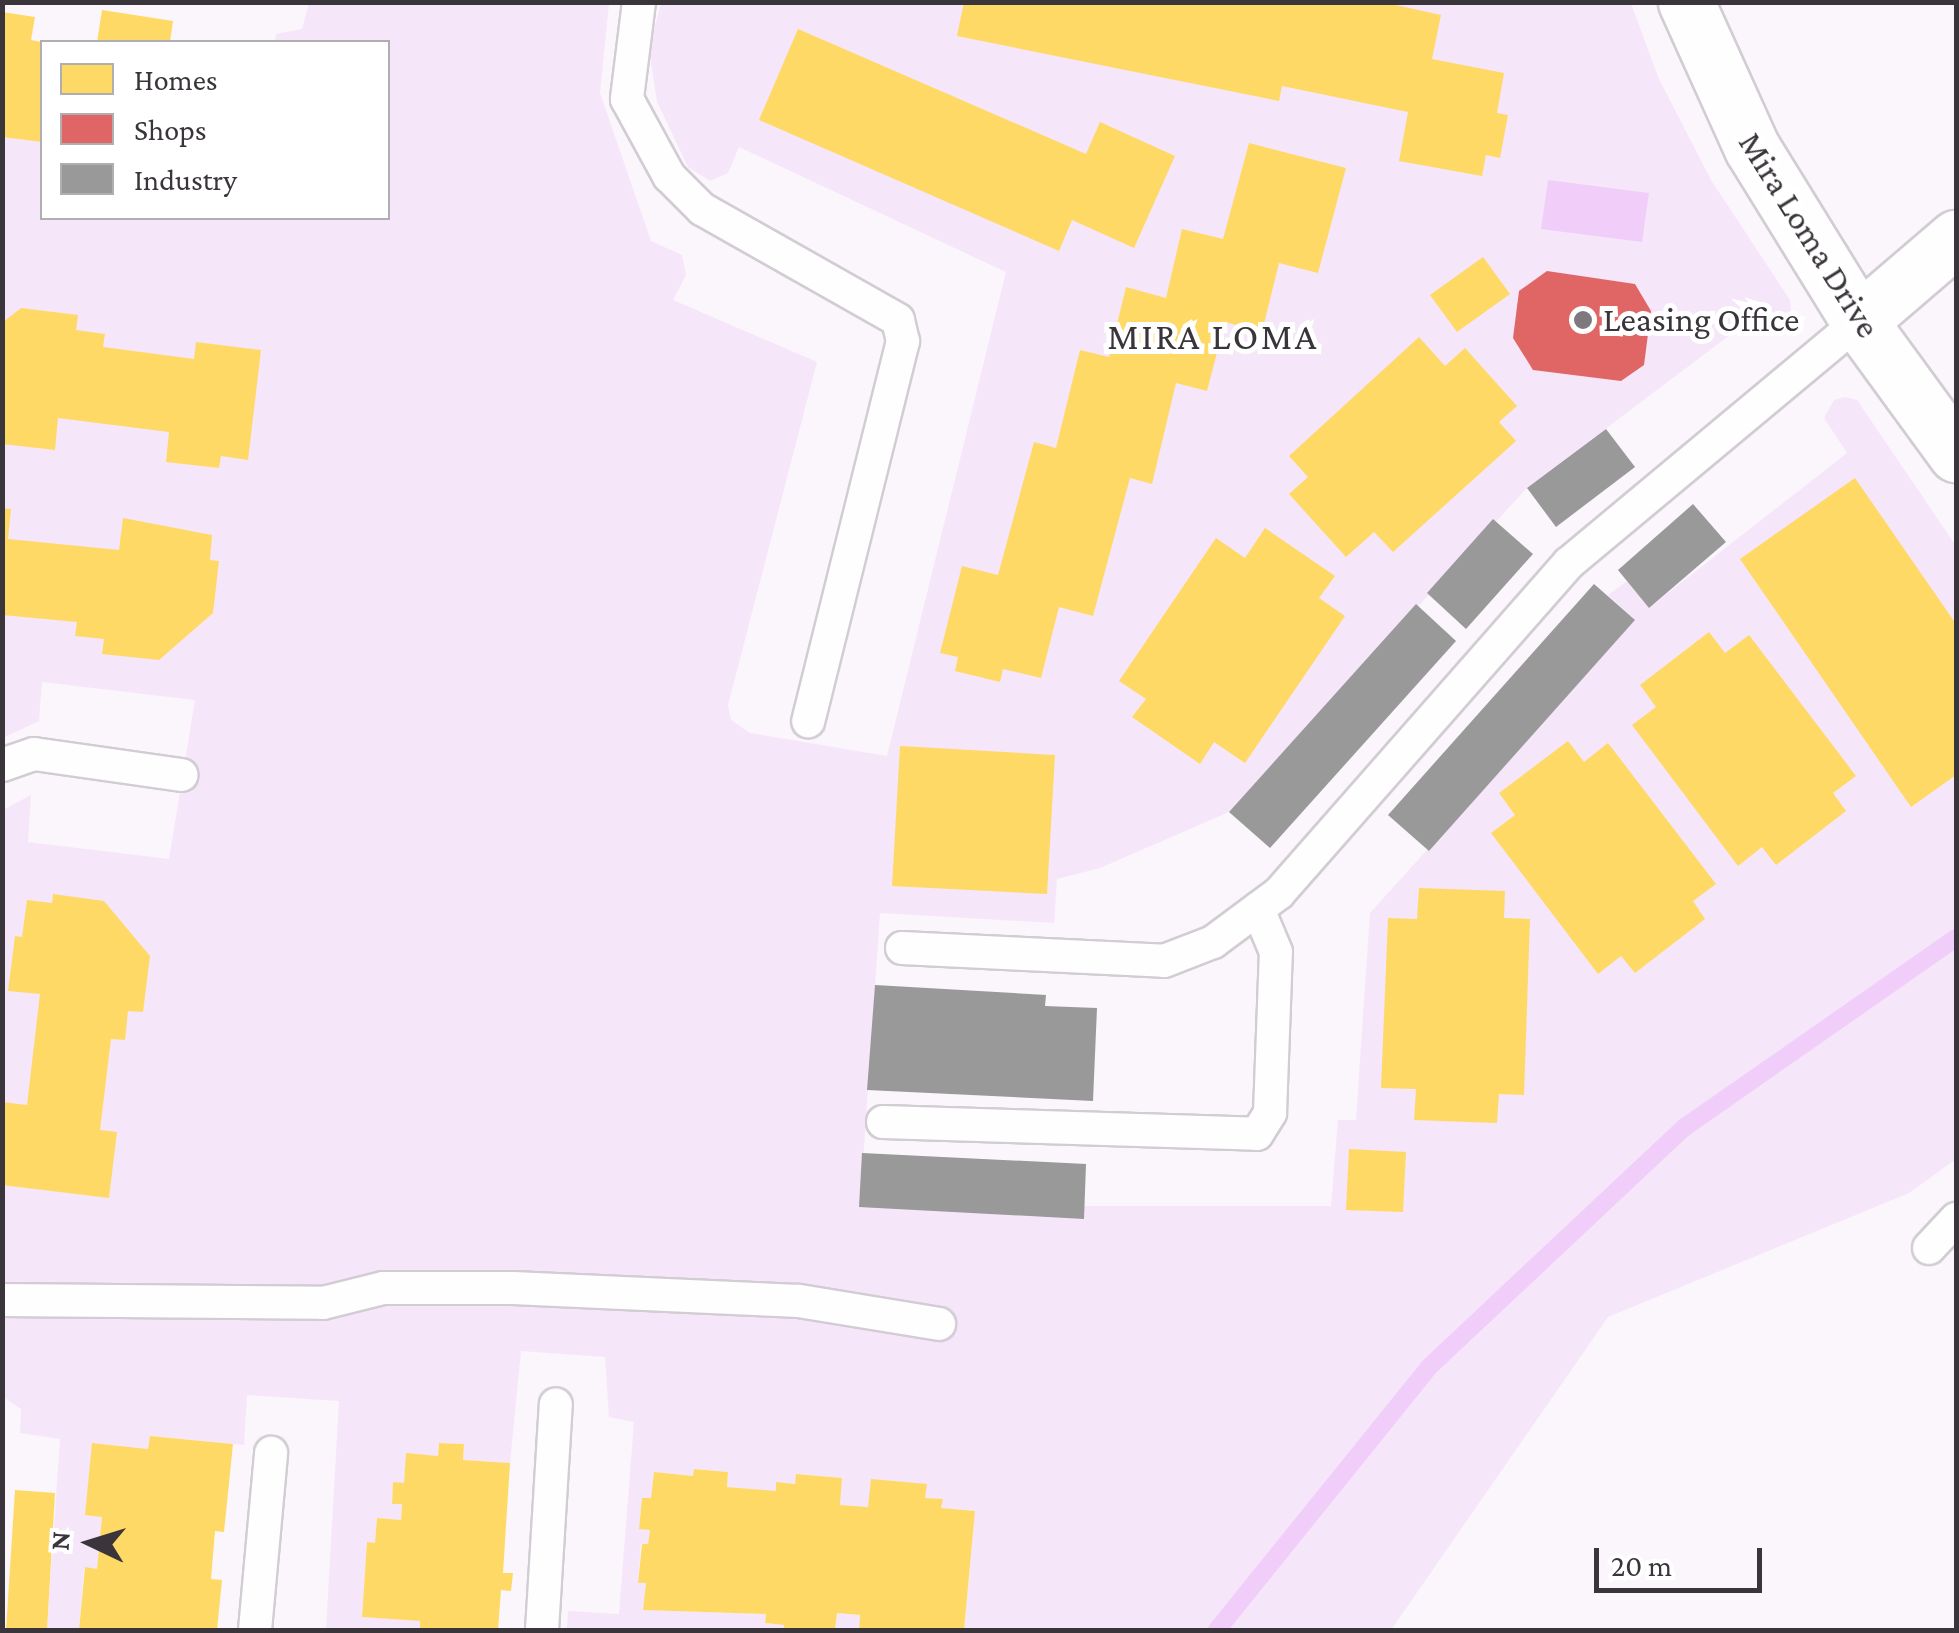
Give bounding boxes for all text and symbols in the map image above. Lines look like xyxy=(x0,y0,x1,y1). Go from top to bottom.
legend xyxy=(40,40,390,220)
text: Homes xyxy=(134,63,218,96)
text: Shops xyxy=(134,113,207,146)
street label: Mira Loma Drive xyxy=(1729,124,1889,346)
text: Industry xyxy=(134,163,237,196)
place label: Leasing Office xyxy=(1603,299,1799,341)
marker: Leasing Office xyxy=(1572,309,1594,331)
district label: MIRA LOMA xyxy=(1107,314,1319,360)
north arrow xyxy=(40,1493,140,1593)
scale bar xyxy=(1599,1528,1766,1590)
text: N xyxy=(43,1530,76,1551)
text: 20 m xyxy=(1611,1549,1672,1582)

